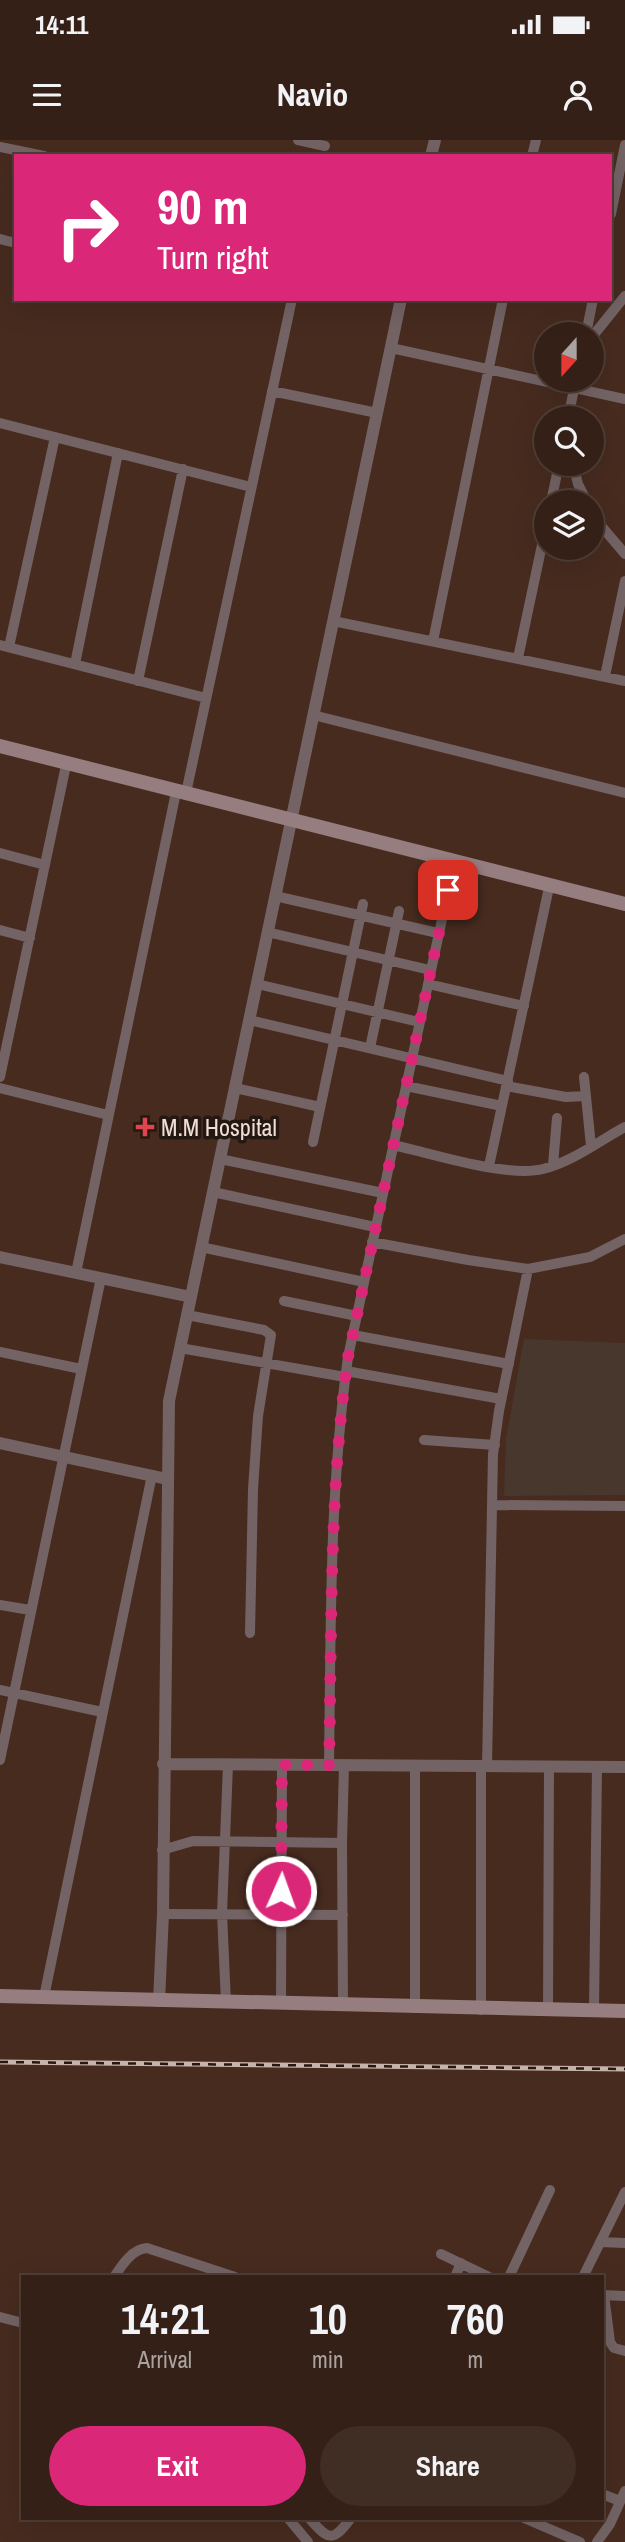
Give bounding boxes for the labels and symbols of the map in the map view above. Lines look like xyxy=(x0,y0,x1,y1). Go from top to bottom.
north arrow xyxy=(534,322,604,392)
pin xyxy=(418,860,478,920)
place label: M.M Hospital xyxy=(161,1111,277,1143)
marker: M.M Hospital xyxy=(135,1117,155,1137)
position arrow xyxy=(244,1854,318,1928)

